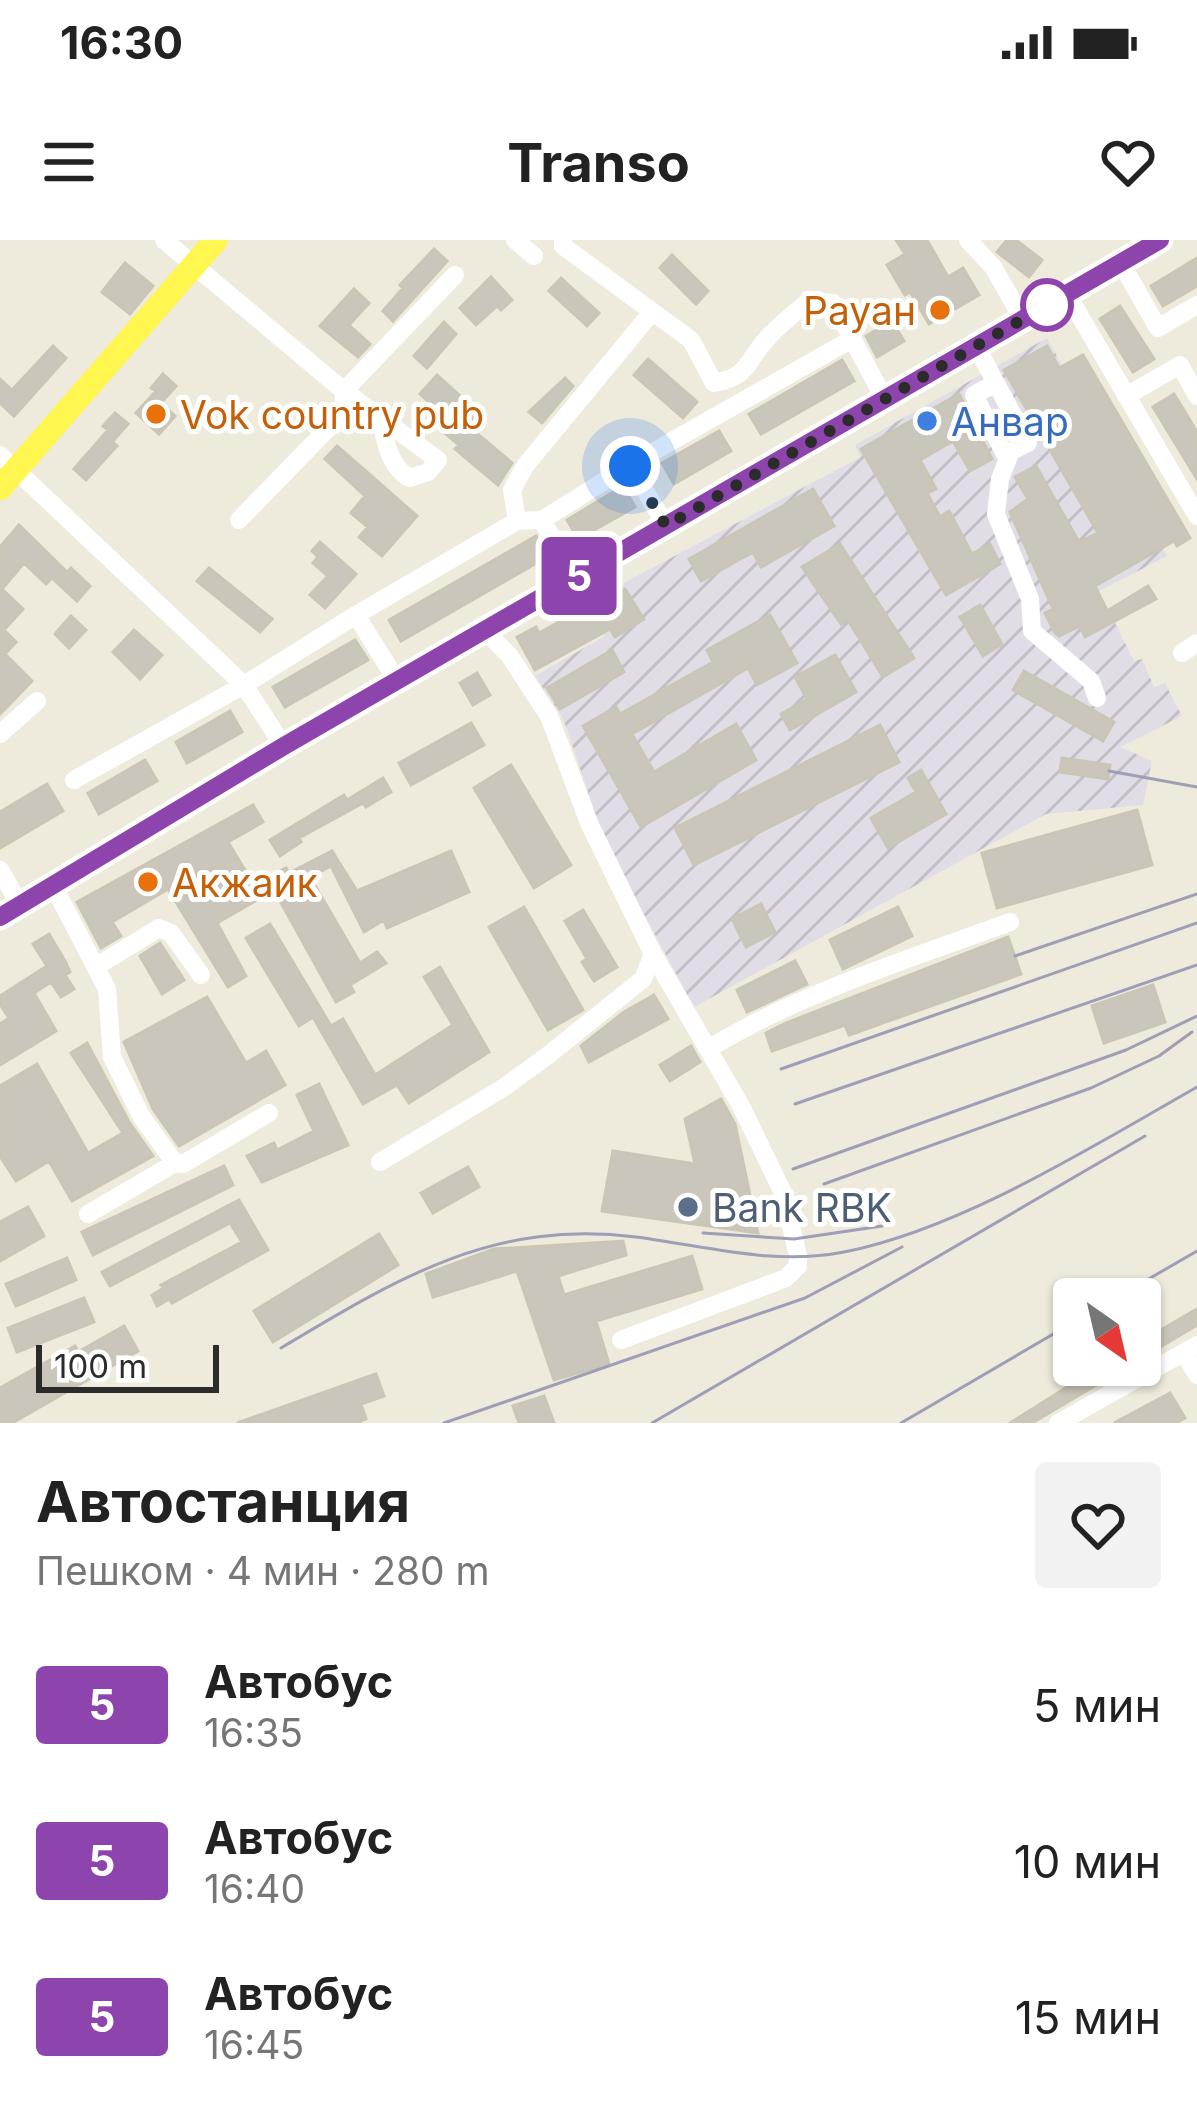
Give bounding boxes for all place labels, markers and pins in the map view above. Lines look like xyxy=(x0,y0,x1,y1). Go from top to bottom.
unlabelled marker xyxy=(1022,280,1072,330)
place label: Рауан xyxy=(803,287,916,334)
marker: Рауан xyxy=(927,297,953,323)
place label: Vok country pub xyxy=(180,391,484,438)
place label: Анвар xyxy=(951,398,1069,445)
marker: Vok country pub xyxy=(143,401,169,427)
marker: Анвар xyxy=(914,408,940,434)
place label: Акжаик xyxy=(172,859,318,906)
marker: Акжаик xyxy=(135,869,161,895)
place label: Bank RBK xyxy=(712,1184,892,1231)
marker: Bank RBK xyxy=(675,1194,701,1220)

